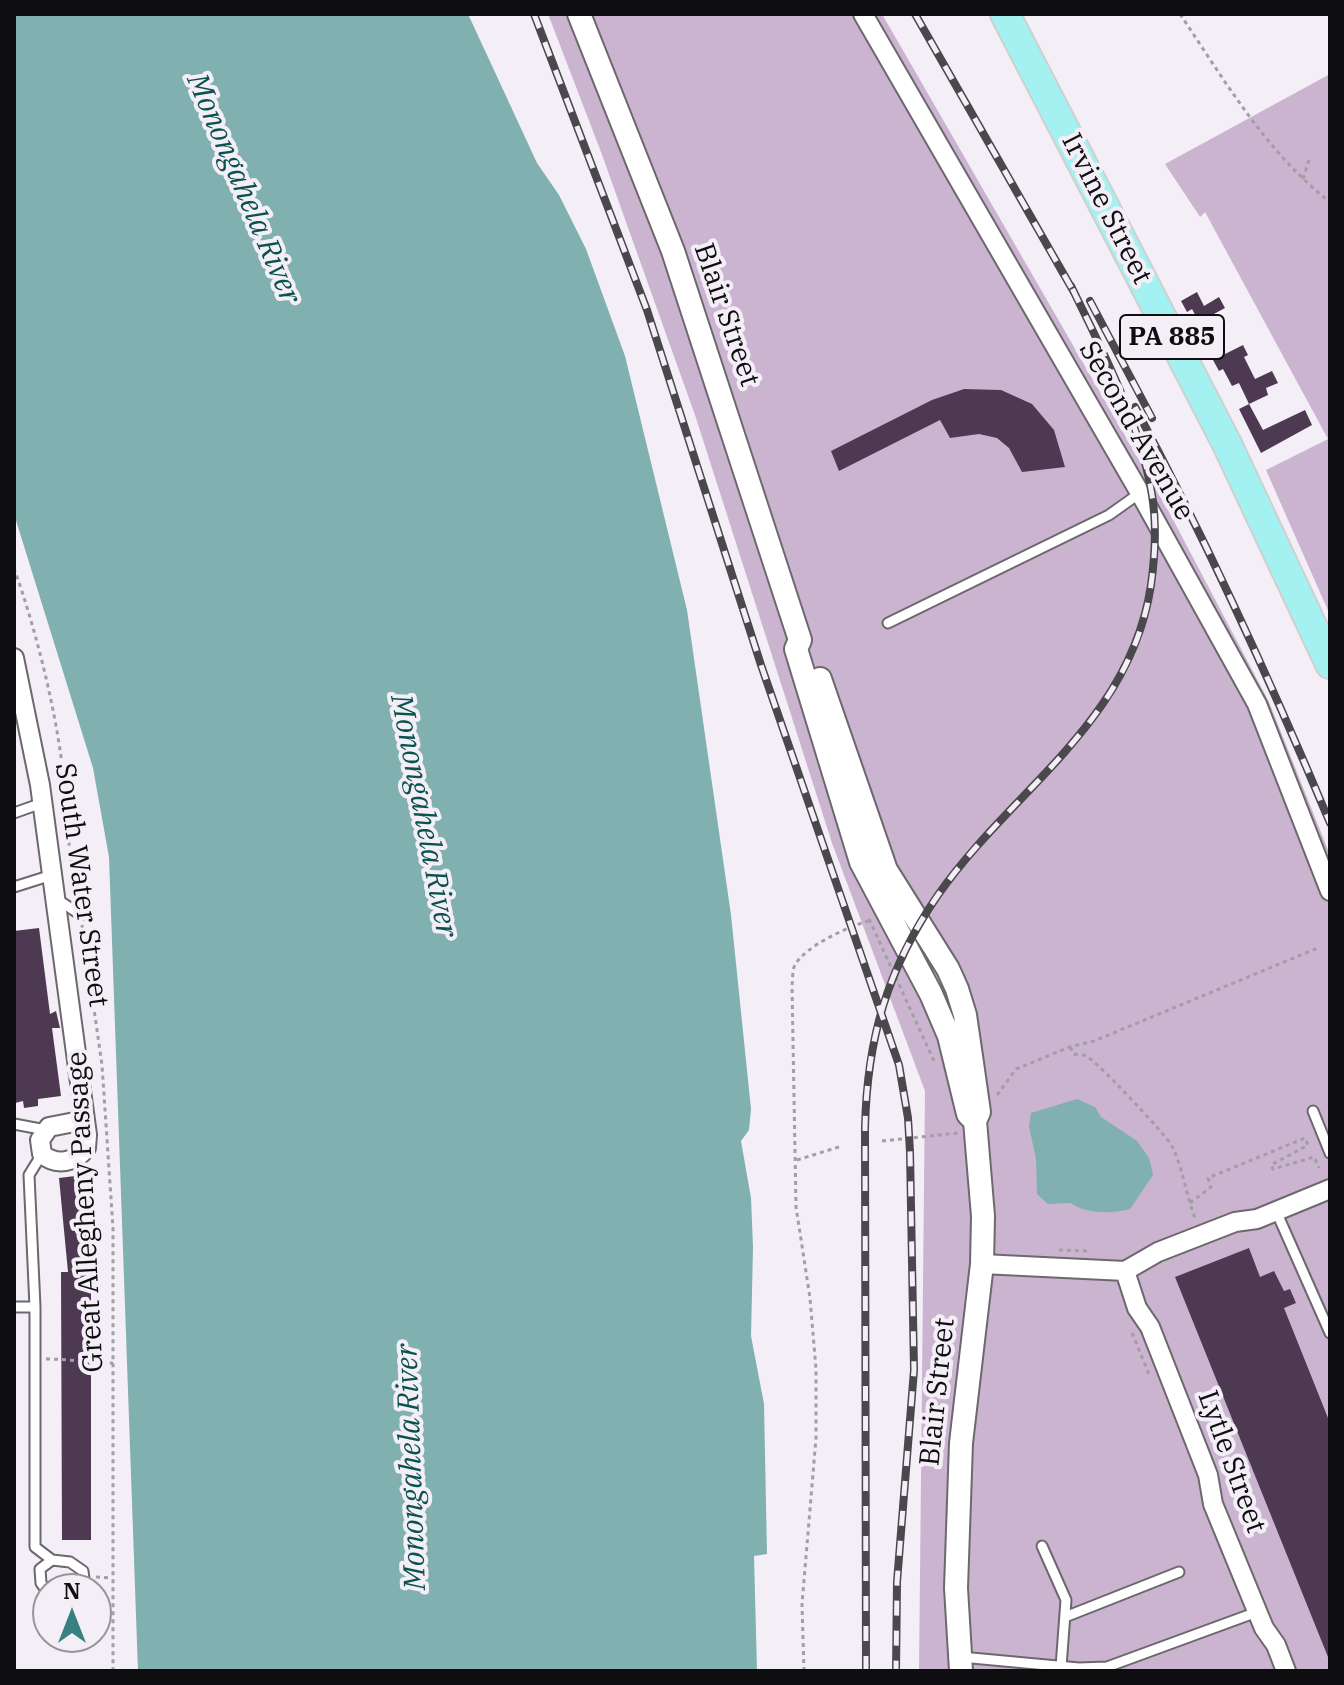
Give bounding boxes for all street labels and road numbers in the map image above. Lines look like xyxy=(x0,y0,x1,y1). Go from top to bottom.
street label: Irvine Street xyxy=(1054,128,1158,290)
street label: Blair Street xyxy=(686,239,766,391)
road number: PA 885 xyxy=(1120,315,1224,359)
street label: Second Avenue xyxy=(1071,335,1201,527)
street label: South Water Street xyxy=(47,761,115,1009)
street label: Great Allegheny Passage xyxy=(61,1051,111,1373)
street label: Blair Street xyxy=(914,1316,962,1468)
street label: Lytle Street xyxy=(1190,1386,1272,1538)

